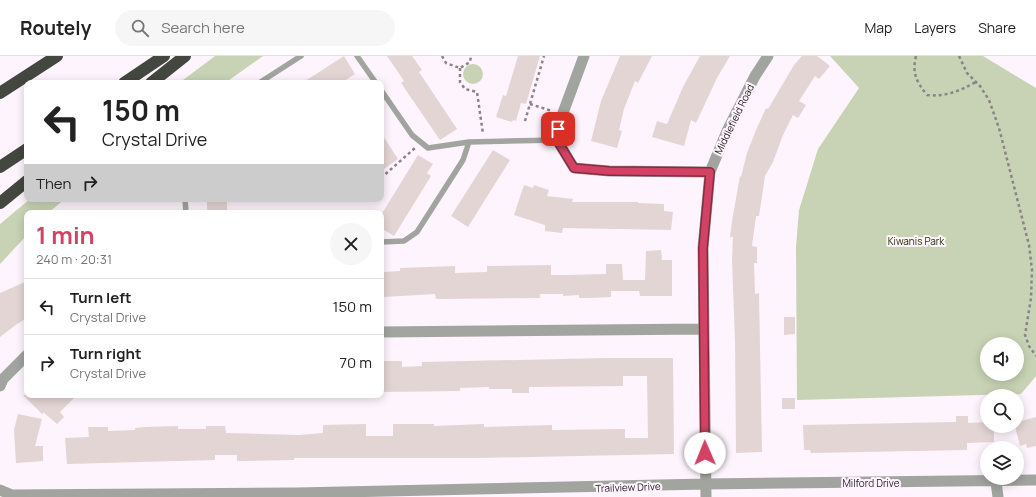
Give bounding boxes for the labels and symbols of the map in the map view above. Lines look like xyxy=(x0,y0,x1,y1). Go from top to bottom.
street label: Middlefield Road xyxy=(711,81,757,156)
pin xyxy=(541,112,575,146)
park label: Kiwanis Park xyxy=(888,234,945,248)
position arrow xyxy=(684,432,726,474)
street label: Milford Drive xyxy=(842,476,900,490)
street label: Trailview Drive xyxy=(595,479,661,495)

